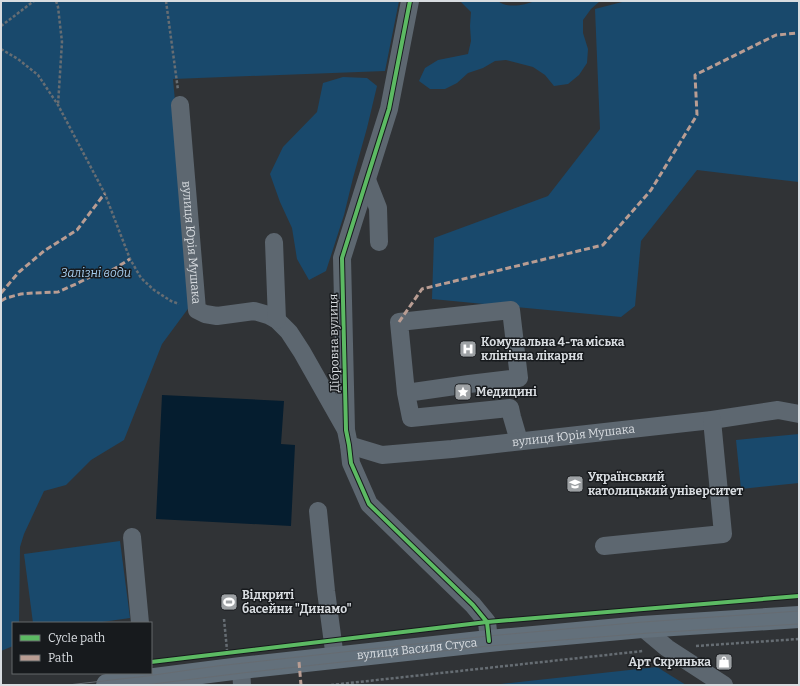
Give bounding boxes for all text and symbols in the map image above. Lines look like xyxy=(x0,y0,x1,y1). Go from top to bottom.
street label: вулиця Юрія Мушака xyxy=(179,180,204,305)
park label: Залізні води xyxy=(61,266,131,280)
street label: Дібровна вулиця xyxy=(326,293,342,392)
place label: Комунальна 4-та міська клінічна лікарня xyxy=(481,335,625,363)
hospital icon: Комунальна 4-та міська клінічна лікарня xyxy=(458,339,478,359)
place icon: Медицині xyxy=(453,382,473,402)
place label: Медицині xyxy=(476,385,537,399)
street label: вулиця Юрія Мушака xyxy=(511,422,636,449)
place label: Український католицький університет xyxy=(588,470,743,498)
school or university icon: Український католицький університет xyxy=(565,474,585,494)
place label: Відкриті басейни "Динамо" xyxy=(242,588,352,616)
sports icon: Відкриті басейни "Динамо" xyxy=(219,592,239,612)
legend xyxy=(12,622,152,674)
text: Cycle path xyxy=(48,631,106,645)
street label: вулиця Василя Стуса xyxy=(356,635,478,662)
text: Path xyxy=(48,651,74,665)
shop icon: Арт Скринька xyxy=(714,652,734,672)
place label: Арт Скринька xyxy=(629,655,711,669)

